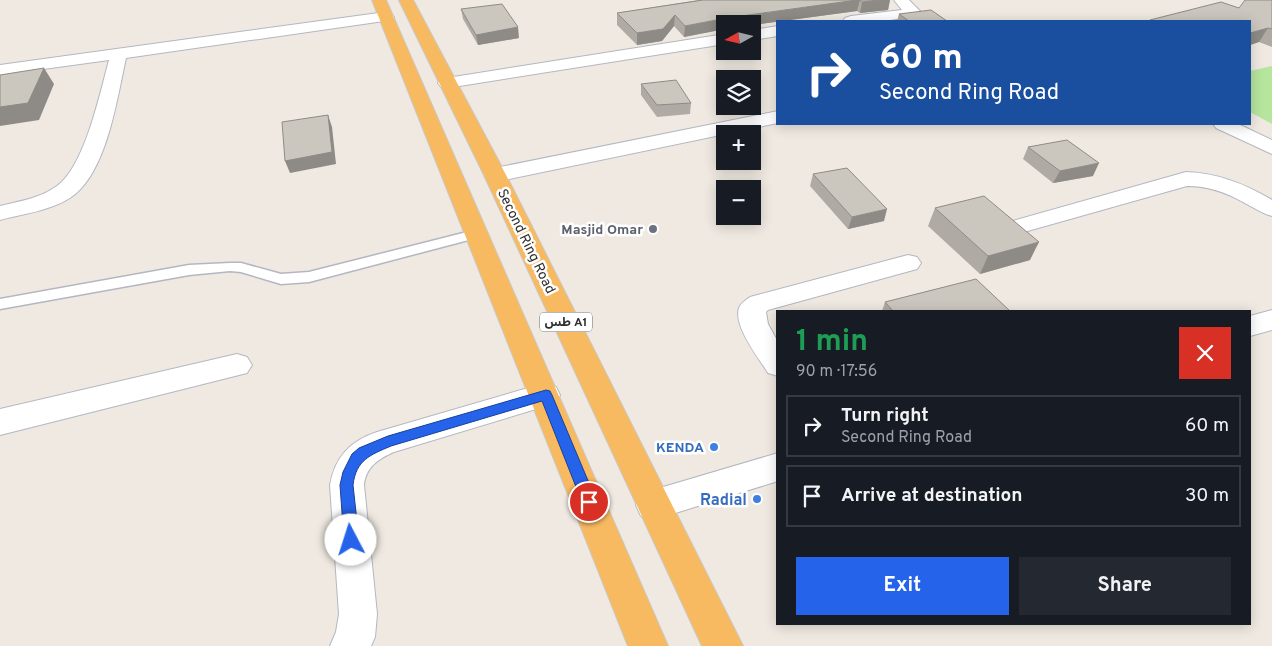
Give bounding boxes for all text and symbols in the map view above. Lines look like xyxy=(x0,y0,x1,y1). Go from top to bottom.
north arrow xyxy=(716,15,761,60)
map controls xyxy=(716,15,761,225)
text: 60 m xyxy=(879,37,963,81)
icon: right xyxy=(796,40,861,105)
button: layers xyxy=(716,70,761,115)
text: Second Ring Road xyxy=(879,80,1059,107)
button: + xyxy=(716,125,761,170)
button: − xyxy=(716,180,761,225)
street label: Second Ring Road xyxy=(493,186,558,297)
place label: Masjid Omar xyxy=(561,222,643,239)
marker: Masjid Omar xyxy=(647,223,659,235)
road number: طس A1 xyxy=(540,313,592,332)
text: 1 min xyxy=(796,324,868,361)
button: close xyxy=(1179,327,1231,379)
text: 90 m · 17:56 xyxy=(796,362,877,382)
text: Turn right xyxy=(841,404,929,428)
icon: right xyxy=(798,412,826,440)
text: 60 m xyxy=(1185,414,1229,438)
text: Second Ring Road xyxy=(841,428,972,448)
place label: KENDA xyxy=(656,440,704,457)
marker: KENDA xyxy=(708,441,720,453)
pin xyxy=(568,481,610,523)
icon: arrive xyxy=(798,482,826,510)
text: Arrive at destination xyxy=(841,484,1022,508)
text: 30 m xyxy=(1185,484,1229,508)
icon: arrive xyxy=(575,488,603,516)
place label: Radial xyxy=(700,491,747,511)
marker: Radial xyxy=(751,493,763,505)
position arrow xyxy=(324,513,376,565)
button: Exit xyxy=(796,557,1009,615)
button: Share xyxy=(1019,557,1231,615)

